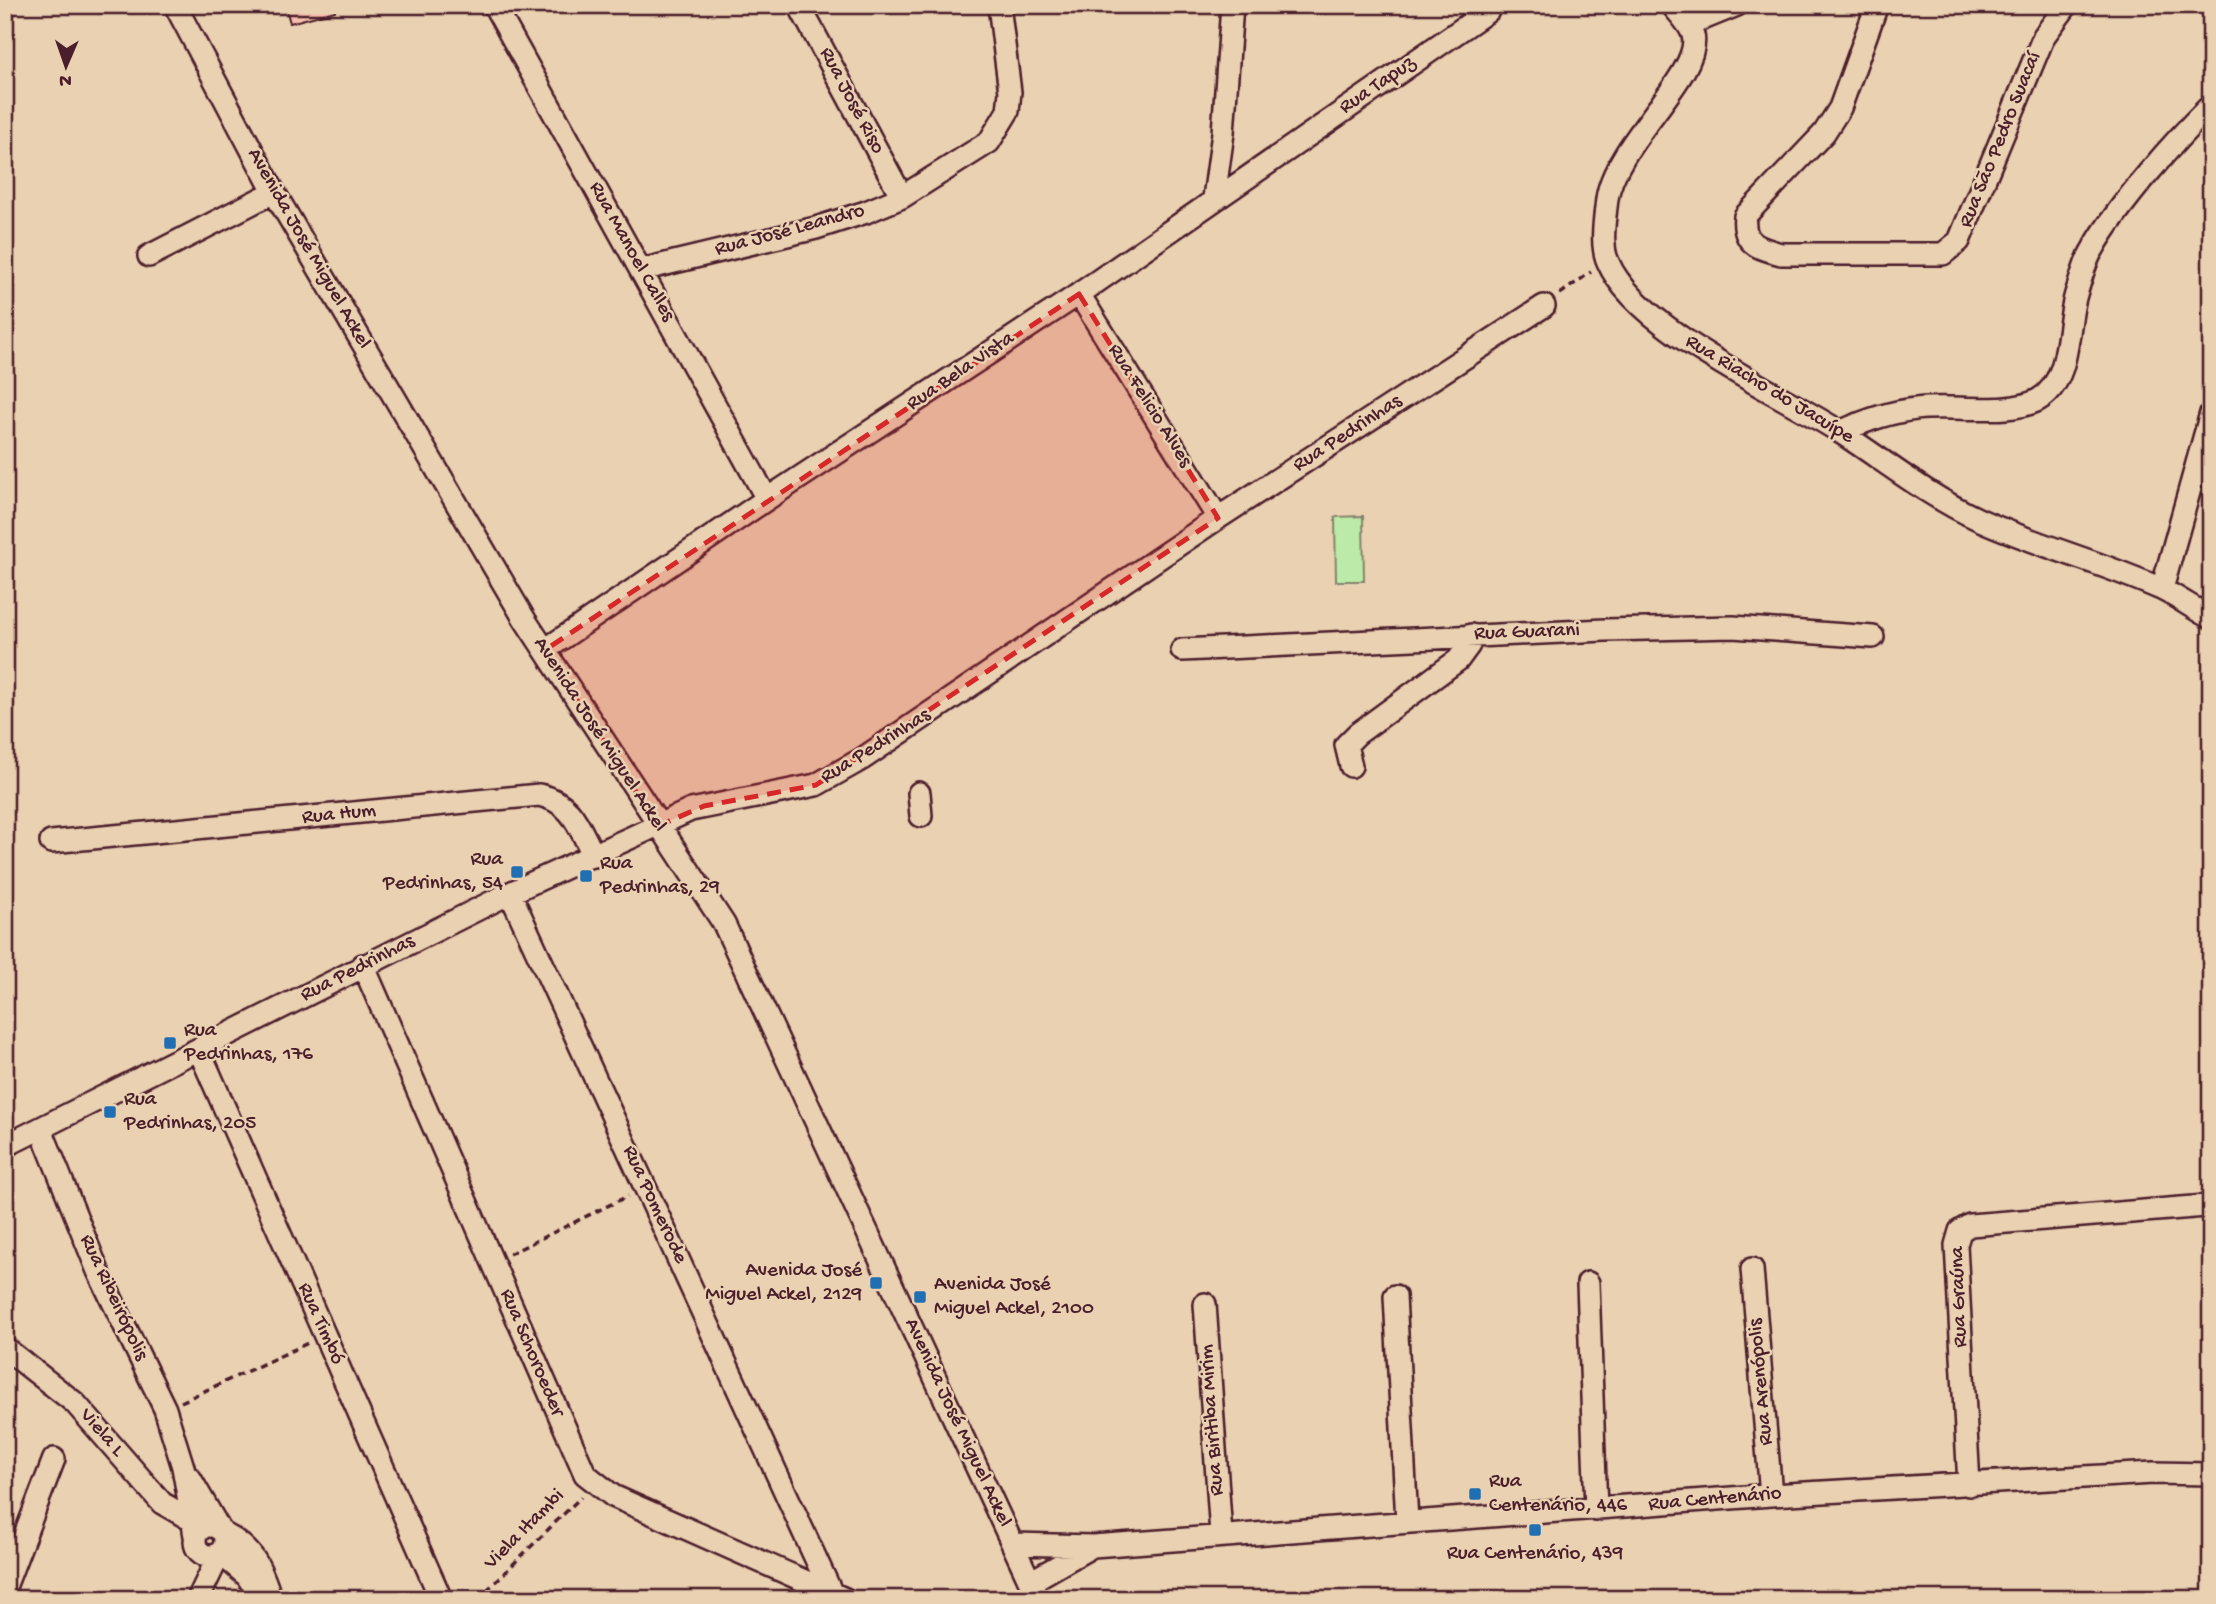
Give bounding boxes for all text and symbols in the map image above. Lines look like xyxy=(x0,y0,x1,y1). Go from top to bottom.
north arrow xyxy=(32,32,102,102)
street label: Rua José Riso xyxy=(812,43,890,159)
street label: Rua São Pedro Suacaí xyxy=(1954,48,2048,232)
street label: Rua Tapuz xyxy=(1335,51,1422,121)
text: N xyxy=(59,68,72,91)
street label: Avenida José Miguel Ackel xyxy=(240,144,376,354)
street label: Rua Manoel Calles xyxy=(582,178,680,327)
street label: Rua José Leandro xyxy=(712,199,868,263)
street label: Rua Bela Vista xyxy=(902,326,1021,417)
street label: Rua Riacho do Jacuípe xyxy=(1680,330,1859,451)
street label: Rua Felicio Alves xyxy=(1101,340,1198,473)
street label: Rua Pedrinhas xyxy=(1289,389,1408,478)
street label: Rua Guarani xyxy=(1474,619,1580,647)
street label: Avenida José Miguel Ackel xyxy=(527,633,671,837)
street label: Rua Pedrinhas xyxy=(816,703,937,791)
street label: Rua Hum xyxy=(301,799,377,831)
place label: Rua Pedrinhas, 54 xyxy=(382,848,504,897)
place label: Rua Pedrinhas, 29 xyxy=(599,852,720,901)
marker: Rua Pedrinhas, 54 xyxy=(509,864,525,880)
marker: Rua Pedrinhas, 29 xyxy=(578,868,594,884)
street label: Rua Pedrinhas xyxy=(297,929,420,1008)
place label: Rua Pedrinhas, 176 xyxy=(183,1019,313,1068)
marker: Rua Pedrinhas, 176 xyxy=(162,1035,178,1051)
place label: Rua Pedrinhas, 205 xyxy=(123,1088,256,1137)
marker: Rua Pedrinhas, 205 xyxy=(102,1104,118,1120)
street label: Rua Pomerode xyxy=(616,1142,693,1269)
street label: Rua Ribeirópolis xyxy=(73,1231,154,1366)
street label: Rua Graúna xyxy=(1946,1245,1974,1348)
place label: Avenida José Miguel Ackel, 2129 xyxy=(705,1259,863,1308)
place label: Avenida José Miguel Ackel, 2100 xyxy=(934,1273,1094,1322)
marker: Avenida José Miguel Ackel, 2129 xyxy=(868,1275,884,1291)
street label: Rua Timbó xyxy=(291,1279,349,1369)
street label: Rua Schoroeder xyxy=(493,1285,570,1422)
marker: Avenida José Miguel Ackel, 2100 xyxy=(912,1289,928,1305)
street label: Avenida José Miguel Ackel xyxy=(898,1315,1016,1531)
street label: Rua Arenópolis xyxy=(1744,1316,1780,1446)
street label: Rua Biritiba Mirim xyxy=(1195,1343,1231,1496)
street label: Viela L xyxy=(73,1403,130,1463)
place label: Rua Centenário, 446 xyxy=(1489,1470,1628,1519)
street label: Rua Centenário xyxy=(1647,1482,1783,1518)
street label: Viela Itambi xyxy=(479,1484,571,1576)
marker: Rua Centenário, 446 xyxy=(1467,1486,1483,1502)
marker: Rua Centenário, 439 xyxy=(1527,1522,1543,1538)
place label: Rua Centenário, 439 xyxy=(1447,1542,1624,1567)

